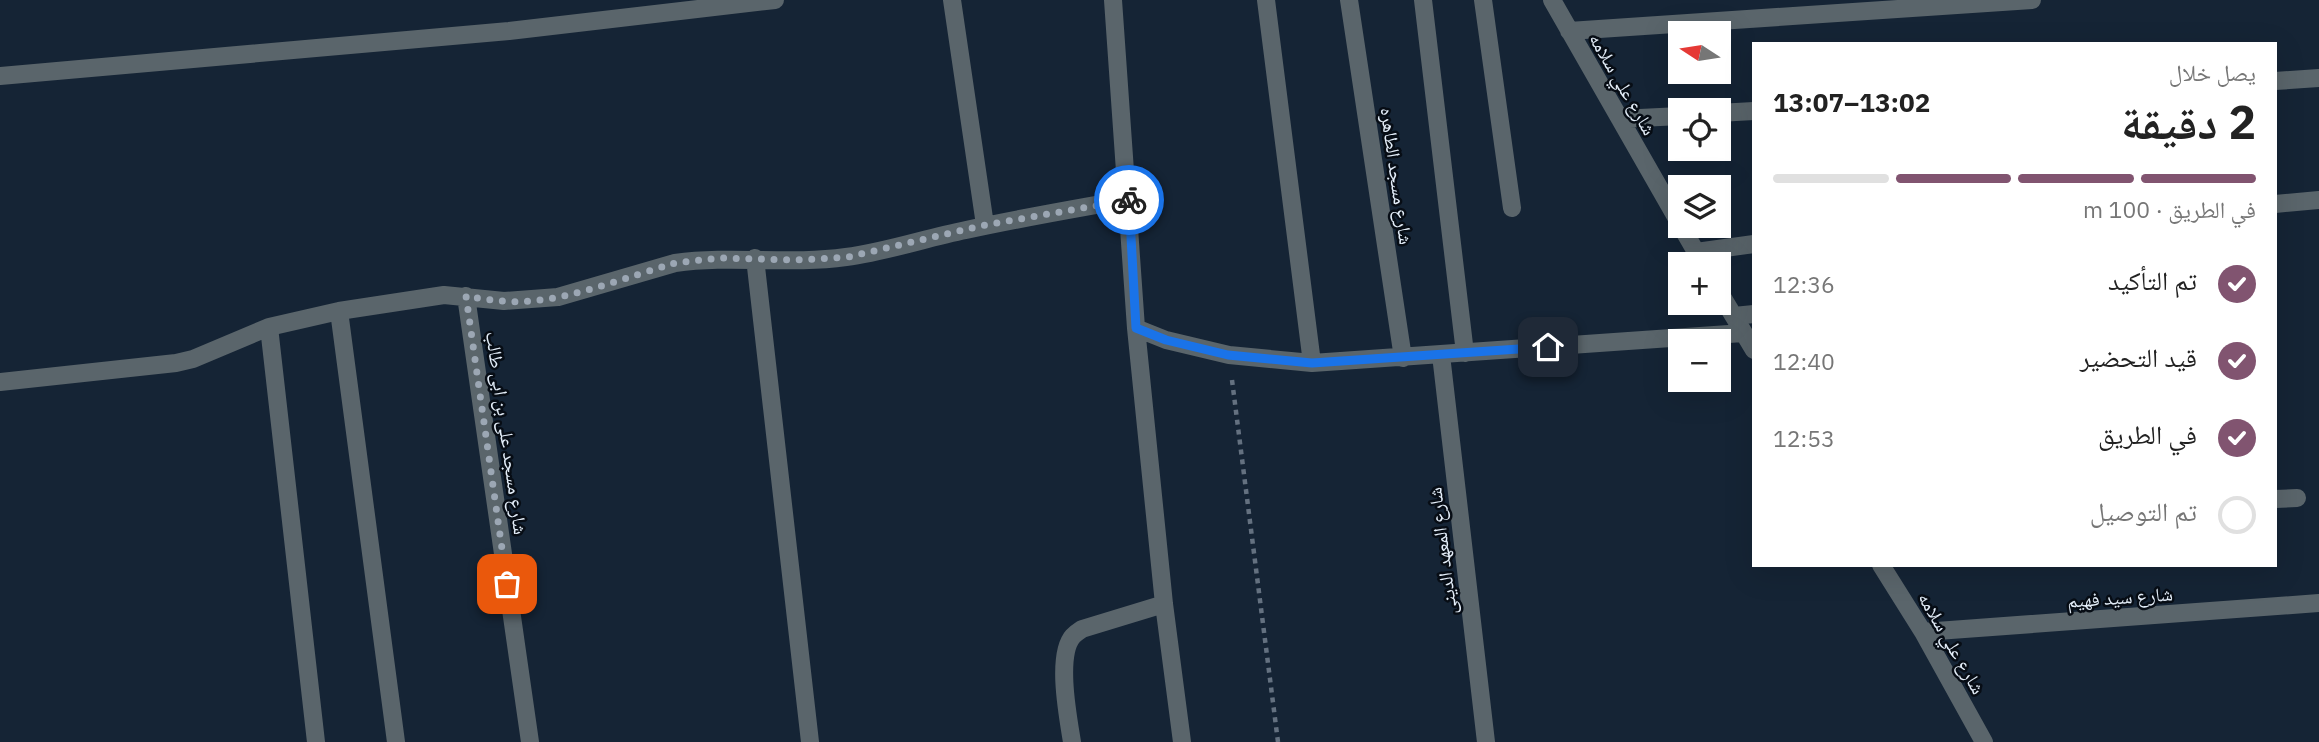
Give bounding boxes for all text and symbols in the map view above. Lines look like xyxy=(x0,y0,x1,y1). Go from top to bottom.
north arrow xyxy=(1668,21,1731,84)
map controls xyxy=(1668,21,1731,392)
street label: شارع علي سلامه xyxy=(1581,29,1662,141)
text: يصل خلال xyxy=(2169,57,2256,87)
text: 13:02–13:07 xyxy=(1773,85,1930,119)
text: 2 دقيقة xyxy=(2121,92,2256,152)
button: locate xyxy=(1668,98,1731,161)
street label: شارع مسجد الطاهره xyxy=(1375,106,1419,246)
courier xyxy=(1094,165,1164,235)
button: layers xyxy=(1668,175,1731,238)
icon: bike xyxy=(1110,181,1148,219)
text: في الطريق · 100 m xyxy=(2083,194,2256,224)
button: + xyxy=(1668,252,1731,315)
text: تم التأكيد xyxy=(2108,263,2197,297)
icon: check xyxy=(2218,265,2256,303)
text: 12:36 xyxy=(1773,269,1835,299)
pin xyxy=(1518,317,1578,377)
icon: home xyxy=(1529,328,1567,366)
button: − xyxy=(1668,329,1731,392)
street label: شارع مسجد على بن ابى طالب xyxy=(481,330,533,536)
text: قيد التحضير xyxy=(2080,340,2197,374)
icon: check xyxy=(2218,342,2256,380)
text: 12:40 xyxy=(1773,346,1835,376)
text: في الطريق xyxy=(2098,417,2197,451)
icon: check xyxy=(2218,419,2256,457)
text: 12:53 xyxy=(1773,423,1835,453)
street label: شارع المعهد الدينى xyxy=(1422,486,1462,616)
text: تم التوصيل xyxy=(2090,494,2197,528)
pin xyxy=(477,554,537,614)
icon: bag xyxy=(488,565,526,603)
street label: شارع سيد فهيم xyxy=(2067,581,2174,614)
street label: شارع علي سلامه xyxy=(1910,588,1991,700)

